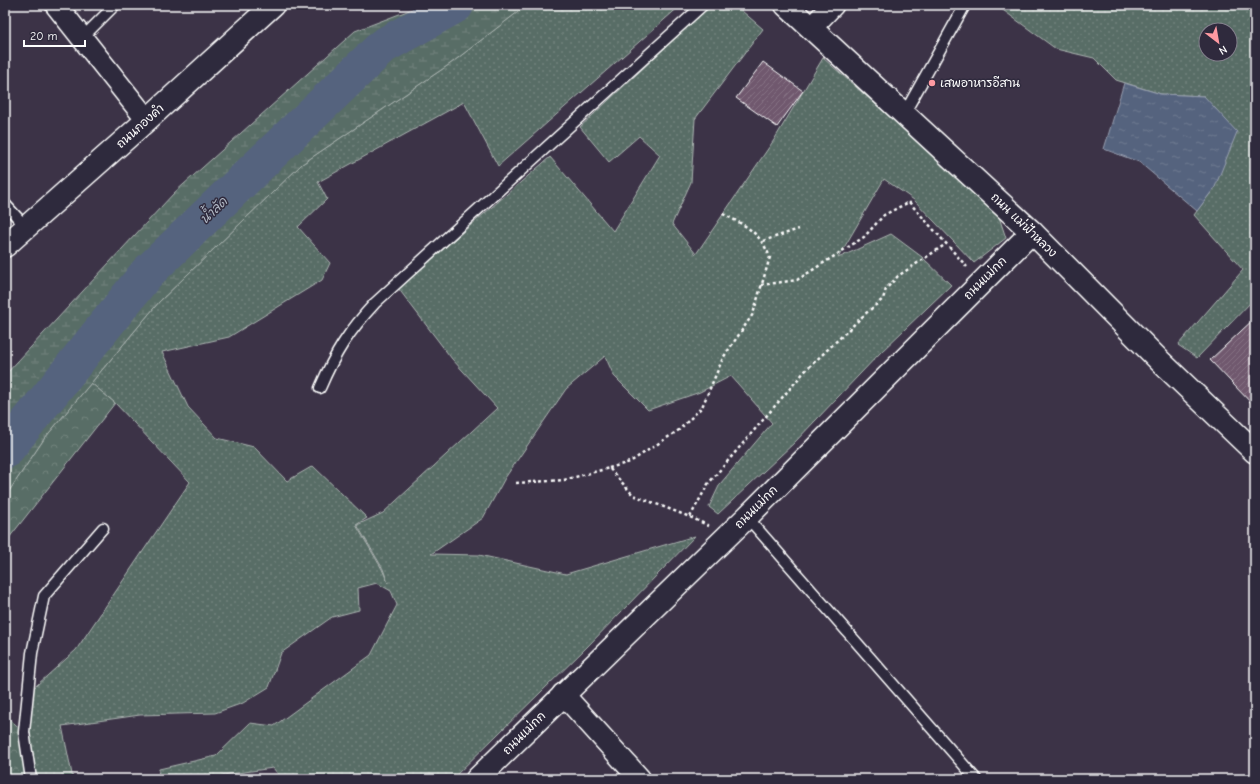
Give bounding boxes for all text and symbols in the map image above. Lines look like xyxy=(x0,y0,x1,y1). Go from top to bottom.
scale bar xyxy=(24,22,85,48)
north arrow xyxy=(1198,22,1238,62)
text: 20 m xyxy=(30,29,58,43)
text: N xyxy=(1216,43,1229,58)
place label: เสพอาหารอีสาน xyxy=(940,76,1020,90)
marker: เสพอาหารอีสาน xyxy=(927,78,937,88)
street label: ถนนกองคำ xyxy=(113,101,167,151)
street label: ถนน แม่ฟ้าหลวง xyxy=(988,189,1061,260)
water label: น้ำลัด xyxy=(193,190,231,227)
street label: ถนนแม่กก xyxy=(960,253,1009,302)
street label: ถนนแม่กก xyxy=(731,482,780,531)
street label: ถนนแม่กก xyxy=(499,708,548,757)

